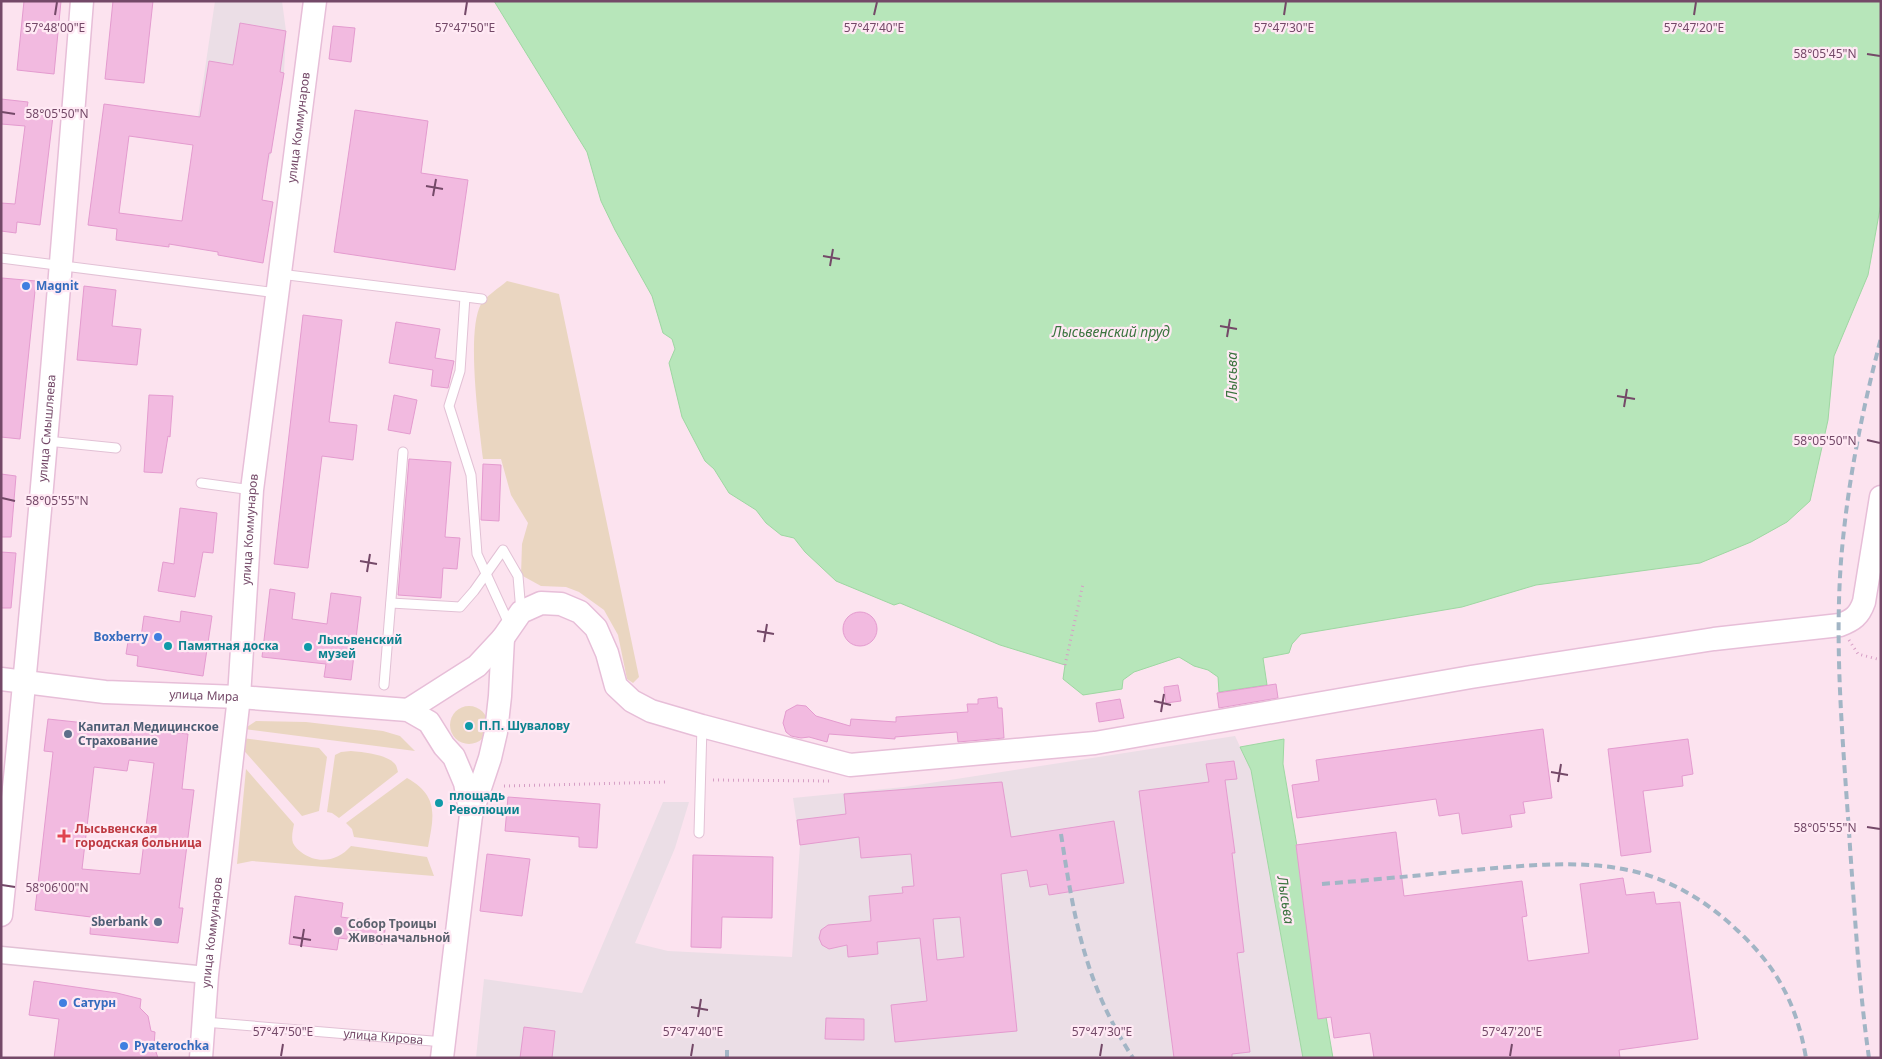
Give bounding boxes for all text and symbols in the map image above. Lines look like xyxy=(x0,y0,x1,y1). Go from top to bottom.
text: 57°48'00"E xyxy=(25,19,85,36)
text: 57°47'50"E xyxy=(435,19,495,36)
text: 57°47'40"E xyxy=(844,19,904,36)
text: 57°47'30"E xyxy=(1254,19,1314,36)
text: 57°47'20"E xyxy=(1664,19,1724,36)
text: 58°05'45"N xyxy=(1793,45,1857,62)
street label: улица Коммунаров xyxy=(283,71,314,184)
text: 58°05'50"N xyxy=(25,105,89,122)
place label: Magnit xyxy=(36,277,79,294)
marker: Magnit xyxy=(20,280,32,292)
water label: Лысьвенский пруд xyxy=(1051,322,1170,341)
water label: Лысьва xyxy=(1222,352,1241,401)
street label: улица Смышляева xyxy=(33,374,60,483)
text: 58°05'50"N xyxy=(1793,432,1857,449)
street label: улица Коммунаров xyxy=(237,473,262,585)
text: 58°05'55"N xyxy=(25,492,89,509)
place label: Boxberry xyxy=(93,628,148,645)
marker: Boxberry xyxy=(152,631,164,643)
place label: Лысьвенский музей xyxy=(318,631,402,662)
place label: Памятная доска xyxy=(178,637,279,654)
marker: Памятная доска xyxy=(162,640,174,652)
marker: Лысьвенский музей xyxy=(302,641,314,653)
street label: улица Мира xyxy=(169,685,239,705)
place label: П.П. Шувалову xyxy=(479,717,570,734)
place label: Капитал Медицинское Страхование xyxy=(78,718,219,749)
marker: П.П. Шувалову xyxy=(463,720,475,732)
marker: Капитал Медицинское Страхование xyxy=(62,728,74,740)
place label: площадь Революции xyxy=(449,787,520,818)
marker: площадь Революции xyxy=(433,797,445,809)
text: 58°05'55"N xyxy=(1793,819,1857,836)
place label: Лысьвенская городская больница xyxy=(75,820,202,851)
marker: Лысьвенская городская больница xyxy=(57,829,71,843)
water label: Лысьва xyxy=(1273,874,1300,925)
street label: улица Коммунаров xyxy=(197,876,226,988)
text: 58°06'00"N xyxy=(25,879,89,896)
place label: Sberbank xyxy=(91,913,149,930)
place label: Собор Троицы Живоначальной xyxy=(348,915,450,946)
marker: Sberbank xyxy=(152,916,164,928)
marker: Собор Троицы Живоначальной xyxy=(332,925,344,937)
place label: Сатурн xyxy=(73,994,116,1011)
marker: Сатурн xyxy=(57,997,69,1009)
text: 57°47'50"E xyxy=(253,1023,313,1040)
text: 57°47'40"E xyxy=(663,1023,723,1040)
text: 57°47'30"E xyxy=(1072,1023,1132,1040)
text: 57°47'20"E xyxy=(1482,1023,1542,1040)
street label: улица Кирова xyxy=(343,1025,424,1048)
place label: Pyaterochka xyxy=(134,1037,209,1054)
marker: Pyaterochka xyxy=(118,1040,130,1052)

